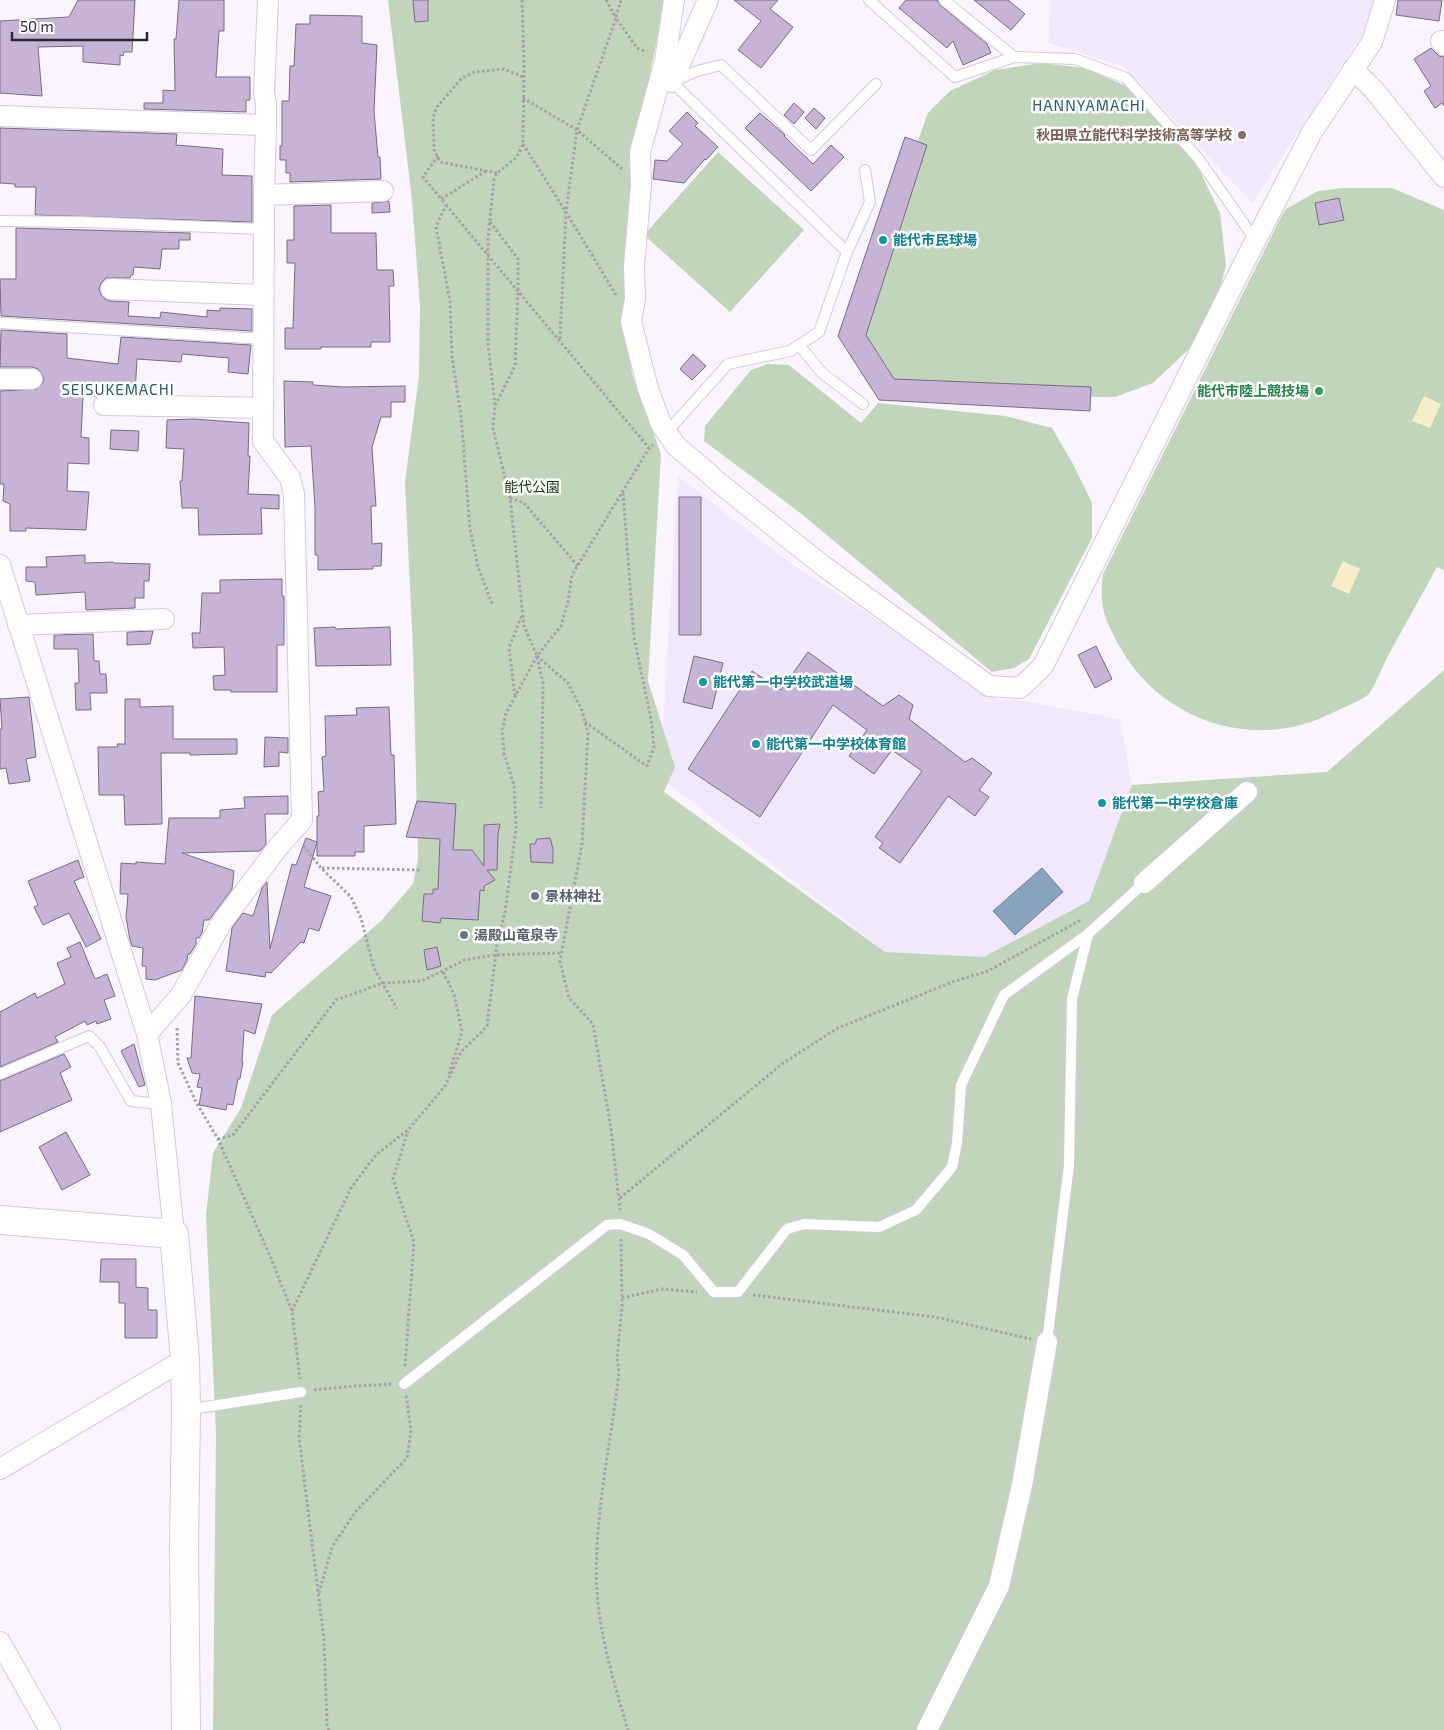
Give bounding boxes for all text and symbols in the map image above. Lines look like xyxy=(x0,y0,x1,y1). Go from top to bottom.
scale bar xyxy=(12,10,148,42)
text: 50 m xyxy=(20,17,54,35)
district label: HANNYAMACHI xyxy=(1032,96,1146,114)
place label: 秋田県立能代科学技術高等学校 xyxy=(1036,126,1232,143)
marker: 秋田県立能代科学技術高等学校 xyxy=(1236,129,1248,141)
place label: 能代市民球場 xyxy=(893,231,977,248)
marker: 能代市民球場 xyxy=(877,234,889,246)
district label: SEISUKEMACHI xyxy=(61,380,175,398)
place label: 能代市陸上競技場 xyxy=(1197,382,1309,399)
marker: 能代市陸上競技場 xyxy=(1313,385,1325,397)
park label: 能代公園 xyxy=(504,478,560,495)
place label: 能代第一中学校武道場 xyxy=(713,673,853,690)
marker: 能代第一中学校武道場 xyxy=(697,676,709,688)
place label: 能代第一中学校体育館 xyxy=(766,735,906,752)
marker: 能代第一中学校体育館 xyxy=(750,738,762,750)
place label: 能代第一中学校倉庫 xyxy=(1112,794,1238,811)
marker: 能代第一中学校倉庫 xyxy=(1096,797,1108,809)
place label: 景林神社 xyxy=(545,887,601,904)
marker: 景林神社 xyxy=(529,890,541,902)
place label: 湯殿山竜泉寺 xyxy=(474,926,558,943)
marker: 湯殿山竜泉寺 xyxy=(458,929,470,941)

